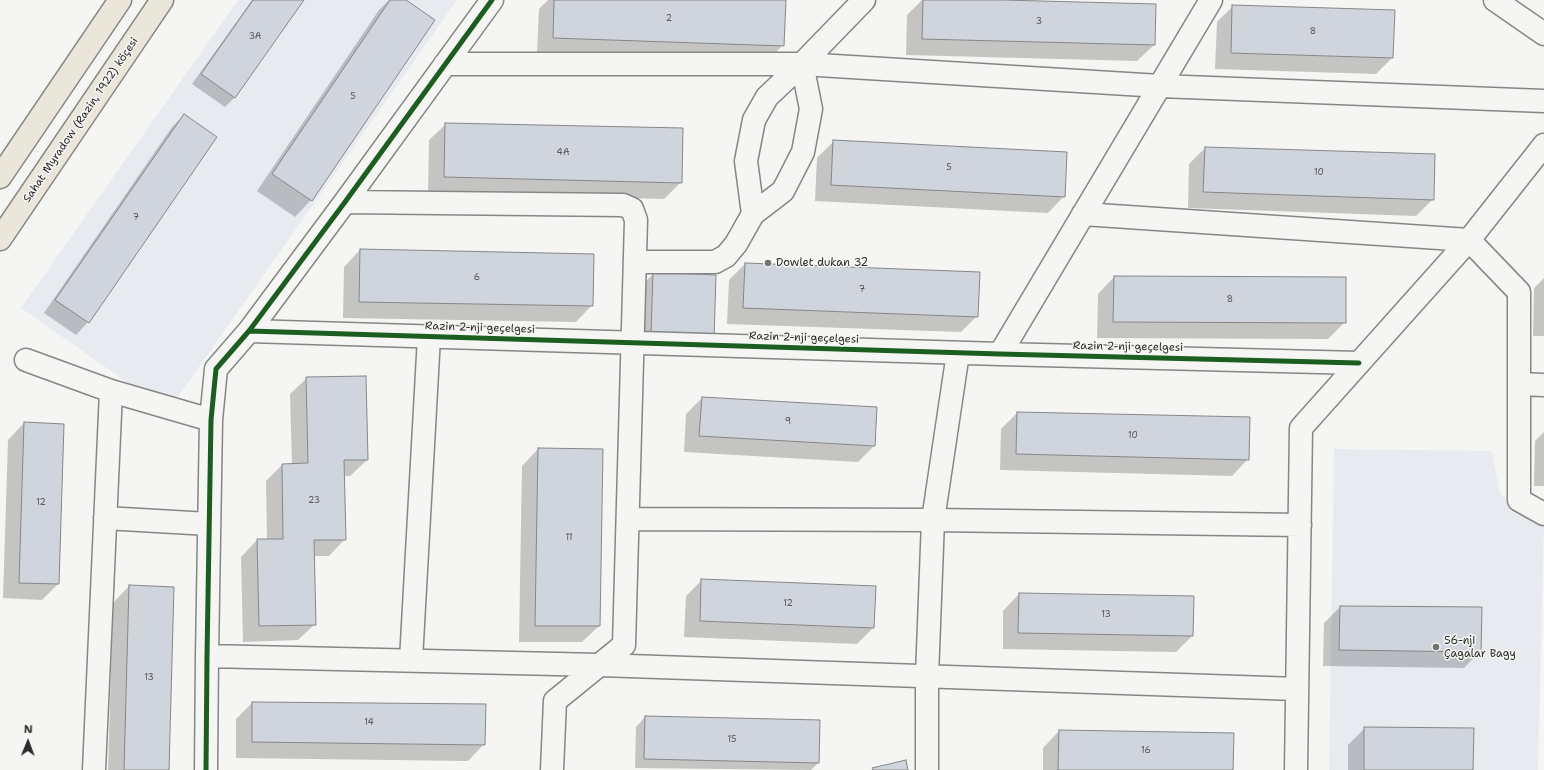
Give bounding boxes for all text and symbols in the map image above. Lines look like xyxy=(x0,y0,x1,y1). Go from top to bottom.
house number: 2 xyxy=(666,14,672,24)
house number: 3 xyxy=(1036,17,1042,27)
house number: 8 xyxy=(1310,27,1316,37)
house number: 3A xyxy=(249,32,261,42)
street label: Sahat Myradow (Razin, 1922) köçesi xyxy=(21,35,141,205)
house number: 5 xyxy=(350,92,356,102)
house number: 4A xyxy=(557,148,569,158)
house number: 5 xyxy=(946,163,952,173)
house number: 10 xyxy=(1314,168,1324,178)
house number: 7 xyxy=(133,213,139,223)
place label: Dowlet dukan 32 xyxy=(776,256,868,270)
marker: Dowlet dukan 32 xyxy=(763,258,773,268)
house number: 6 xyxy=(474,273,480,283)
house number: 7 xyxy=(859,285,865,295)
house number: 8 xyxy=(1227,295,1233,305)
street label: Razin 2-nji geçelgesi xyxy=(425,319,535,337)
street label: Razin 2-nji geçelgesi xyxy=(749,329,859,347)
street label: Razin 2-nji geçelgesi xyxy=(1073,339,1183,355)
house number: 9 xyxy=(785,417,791,427)
house number: 10 xyxy=(1128,431,1138,441)
house number: 23 xyxy=(308,496,320,506)
house number: 12 xyxy=(36,498,46,508)
house number: 11 xyxy=(565,533,573,543)
house number: 12 xyxy=(783,599,793,609)
house number: 13 xyxy=(1101,610,1111,620)
place label: 56-nji Çagalar Bagy xyxy=(1444,634,1516,660)
marker: 56-nji Çagalar Bagy xyxy=(1431,642,1441,652)
house number: 13 xyxy=(144,673,154,683)
house number: 14 xyxy=(364,718,374,728)
north arrow xyxy=(8,722,48,762)
text: N xyxy=(24,722,33,737)
house number: 15 xyxy=(727,735,737,745)
house number: 16 xyxy=(1141,746,1151,756)

